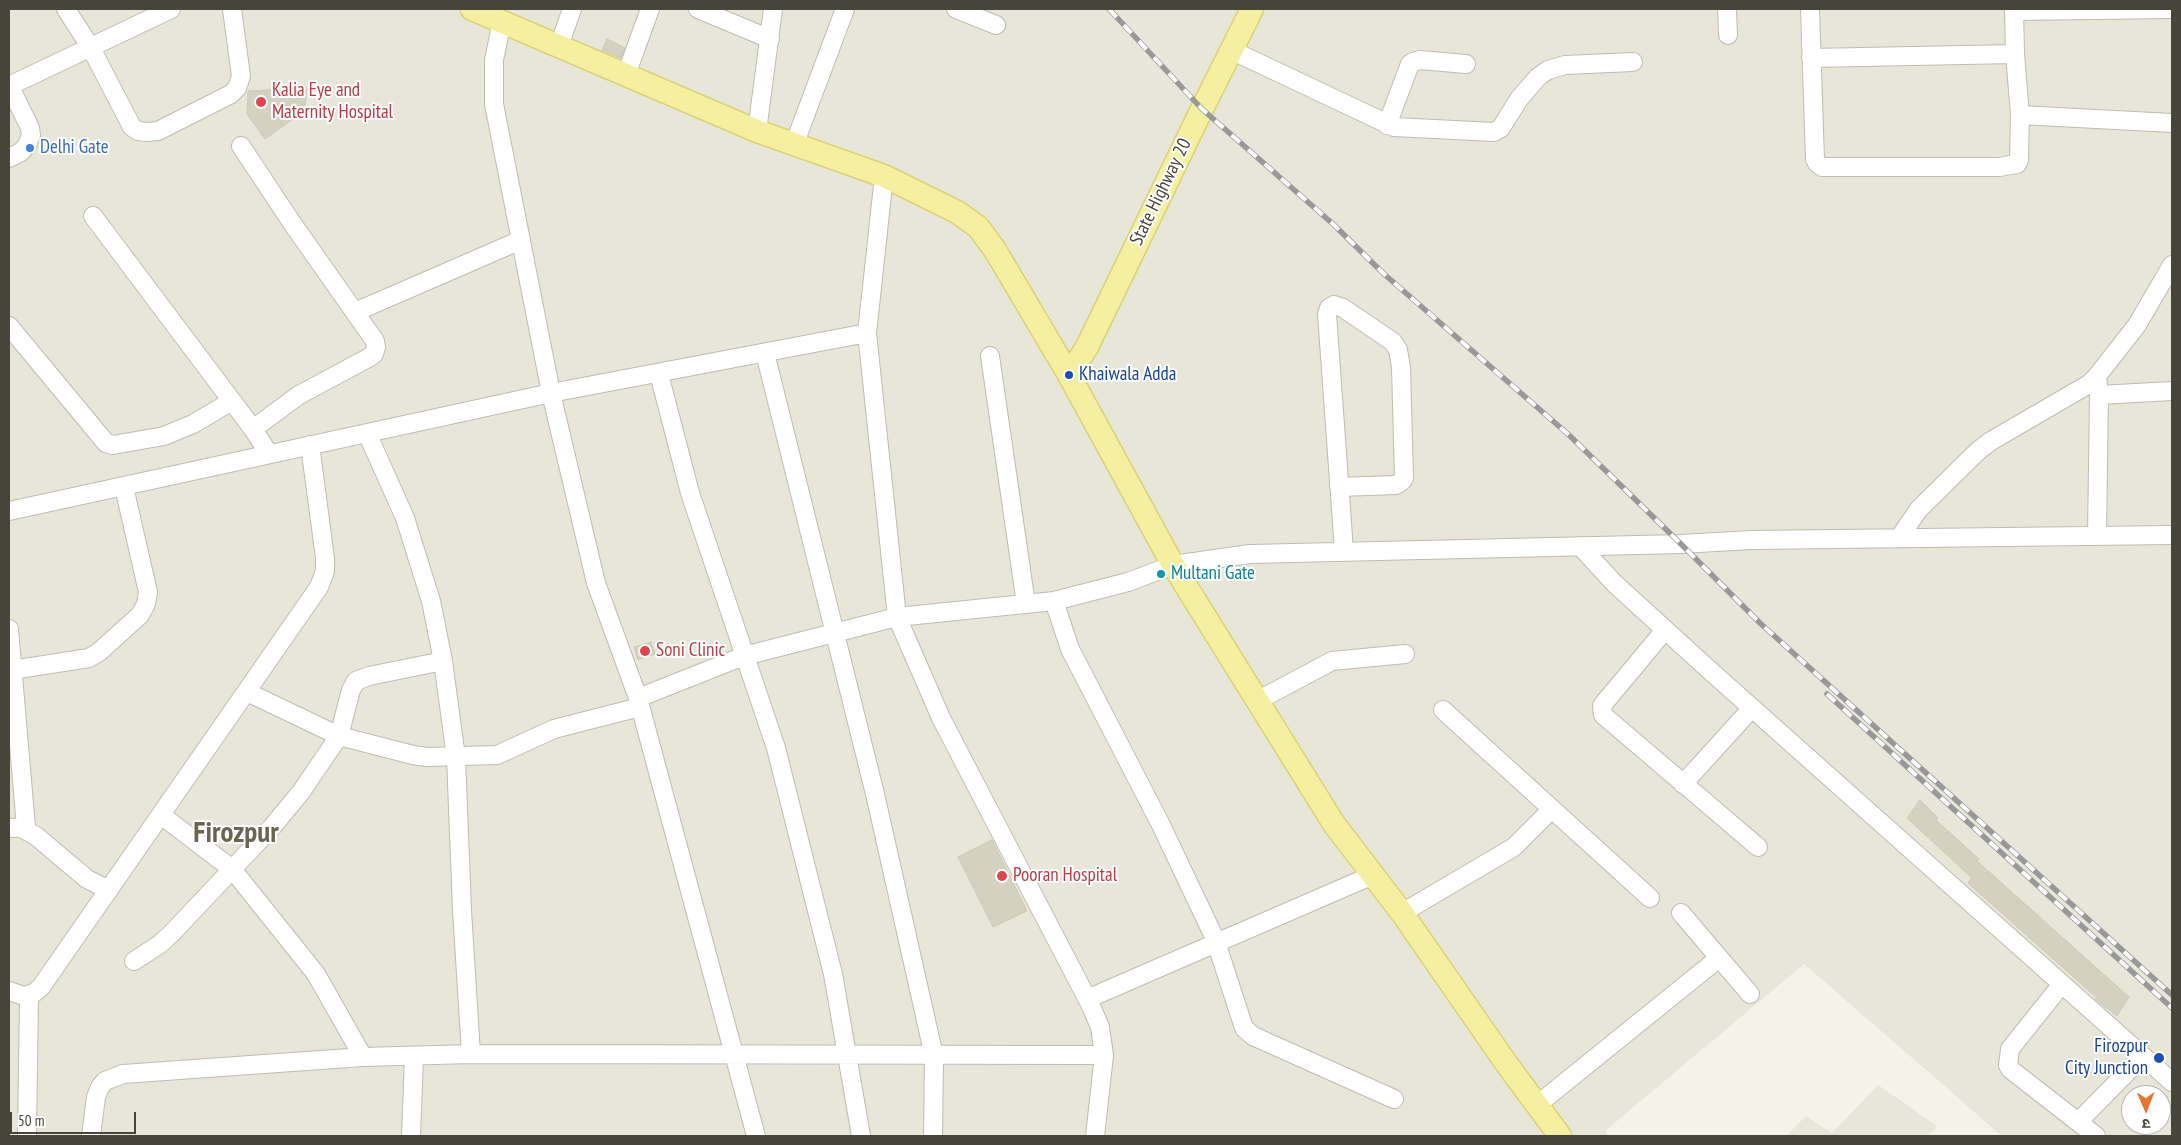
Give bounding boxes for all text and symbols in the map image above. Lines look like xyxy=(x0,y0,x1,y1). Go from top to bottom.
place label: Kalia Eye and Maternity Hospital xyxy=(272,80,393,124)
marker: Kalia Eye and Maternity Hospital xyxy=(254,95,268,109)
street label: State Highway 20 xyxy=(1125,135,1197,249)
place label: Delhi Gate xyxy=(40,137,109,159)
marker: Delhi Gate xyxy=(24,142,36,154)
place label: Khaiwala Adda xyxy=(1079,364,1176,386)
marker: Khaiwala Adda xyxy=(1063,369,1075,381)
place label: Multani Gate xyxy=(1171,563,1255,585)
marker: Multani Gate xyxy=(1155,568,1167,580)
place label: Soni Clinic xyxy=(656,640,725,662)
marker: Soni Clinic xyxy=(638,644,652,658)
district label: Firozpur xyxy=(193,817,279,851)
place label: Pooran Hospital xyxy=(1013,865,1117,887)
marker: Pooran Hospital xyxy=(995,869,1009,883)
place label: Firozpur City Junction xyxy=(2065,1036,2148,1080)
marker: Firozpur City Junction xyxy=(2152,1051,2166,1065)
north arrow xyxy=(2121,1085,2171,1135)
scale bar xyxy=(12,1102,139,1134)
text: 50 m xyxy=(18,1111,44,1130)
text: उ xyxy=(2142,1115,2151,1133)

